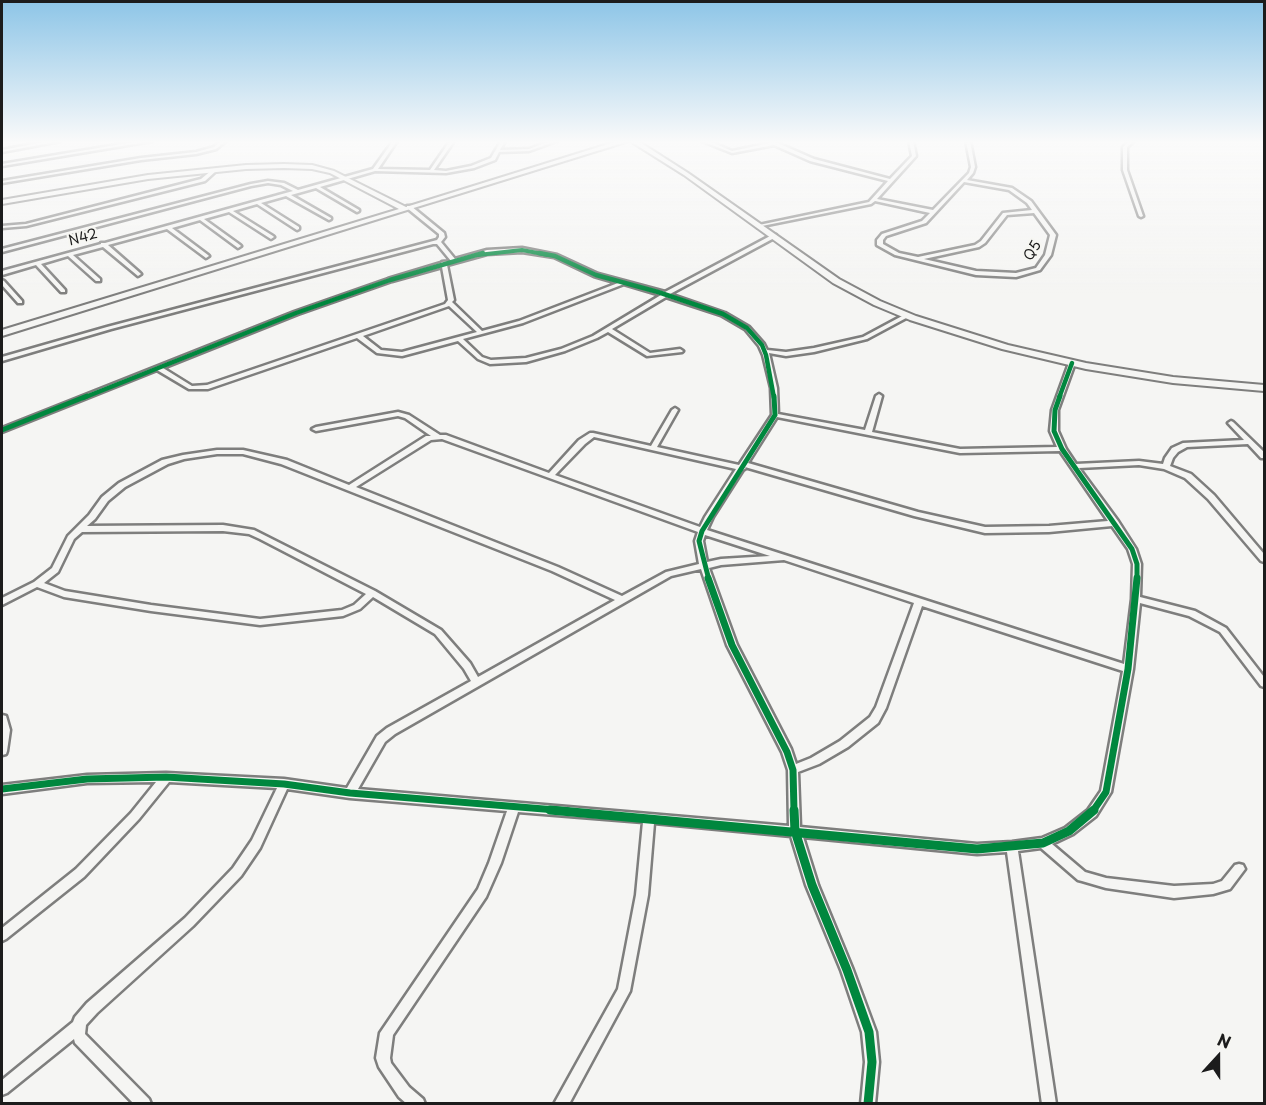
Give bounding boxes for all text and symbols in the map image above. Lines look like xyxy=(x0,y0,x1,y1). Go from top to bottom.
street label: N42 xyxy=(67,226,99,250)
street label: Q5 xyxy=(1021,238,1045,264)
north arrow xyxy=(1188,1027,1248,1087)
text: N xyxy=(1214,1027,1235,1054)

